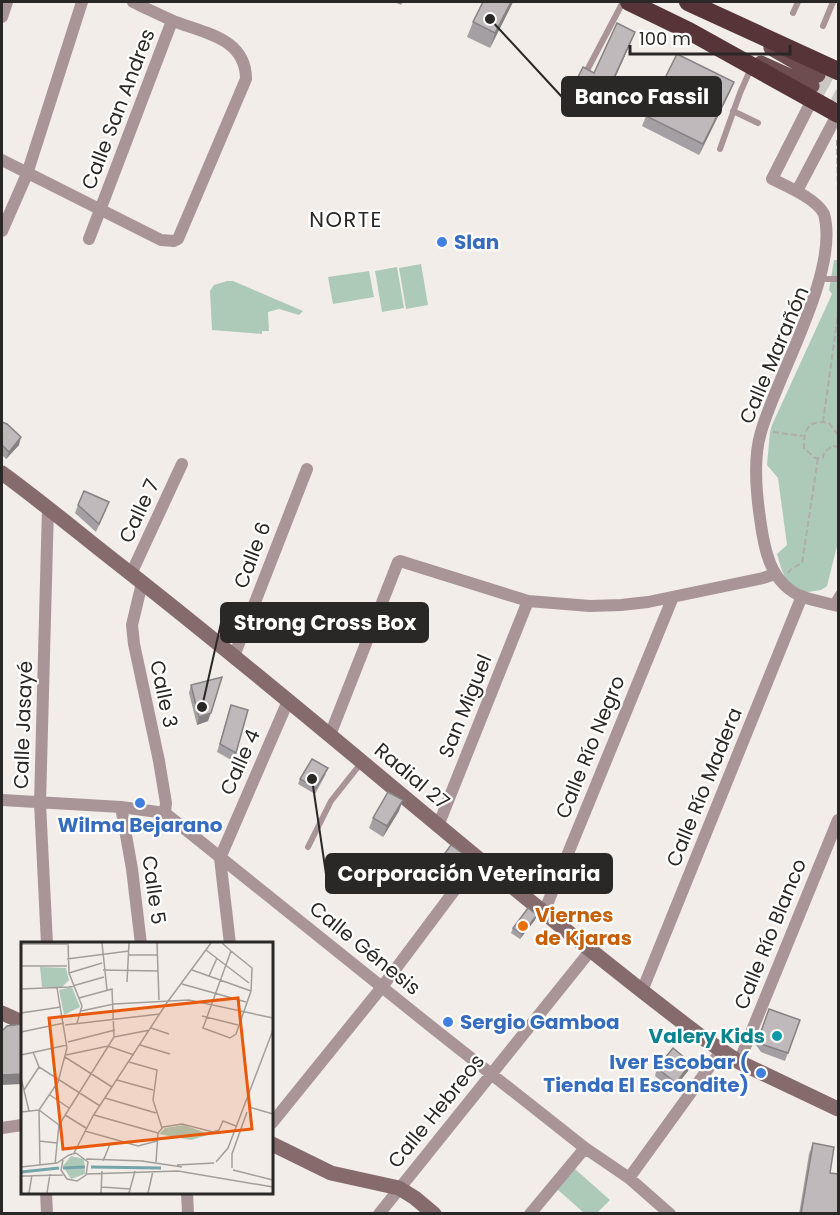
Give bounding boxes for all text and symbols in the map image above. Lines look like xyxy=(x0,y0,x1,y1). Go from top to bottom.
scale bar xyxy=(630,18,790,56)
street label: Calle San Andres xyxy=(74,25,162,193)
text: 100 m xyxy=(639,26,691,51)
callout: Banco Fassil xyxy=(562,77,721,116)
text: Banco Fassil xyxy=(575,82,709,111)
district label: NORTE xyxy=(309,205,383,234)
place label: Slan xyxy=(454,228,499,256)
marker: Slan xyxy=(435,235,449,249)
street label: Calle Marañón xyxy=(732,282,816,428)
street label: Calle 7 xyxy=(112,474,166,547)
street label: Calle 6 xyxy=(227,518,277,592)
callout: Strong Cross Box xyxy=(221,603,428,642)
text: Strong Cross Box xyxy=(234,608,417,637)
street label: San Miguel xyxy=(432,650,498,762)
street label: Calle 3 xyxy=(143,658,185,730)
street label: Calle Jasayé xyxy=(7,660,39,790)
street label: Calle Río Negro xyxy=(549,671,631,823)
street label: Calle Río Madera xyxy=(659,703,749,871)
street label: Calle 4 xyxy=(213,725,267,799)
street label: Radial 27 xyxy=(368,736,456,816)
marker: Wilma Bejarano xyxy=(133,796,147,810)
place label: Wilma Bejarano xyxy=(57,811,223,839)
street label: Calle 5 xyxy=(135,854,173,926)
callout: Corporación Veterinaria xyxy=(326,854,612,893)
street label: Calle Río Blanco xyxy=(727,854,813,1014)
text: Corporación Veterinaria xyxy=(338,859,600,888)
street label: Calle Génesis xyxy=(304,894,426,1002)
place label: Viernes de Kjaras xyxy=(535,901,632,952)
marker: Viernes de Kjaras xyxy=(516,919,530,933)
inset map xyxy=(21,942,273,1194)
place label: Sergio Gamboa xyxy=(460,1008,620,1036)
marker: Sergio Gamboa xyxy=(441,1015,455,1029)
place label: Valery Kids xyxy=(649,1022,765,1050)
marker: Valery Kids xyxy=(770,1029,784,1043)
street label: Calle Hebreos xyxy=(381,1048,491,1174)
place label: Iver Escobar ( Tienda El Escondite) xyxy=(543,1048,749,1099)
marker: Iver Escobar ( Tienda El Escondite) xyxy=(754,1066,768,1080)

